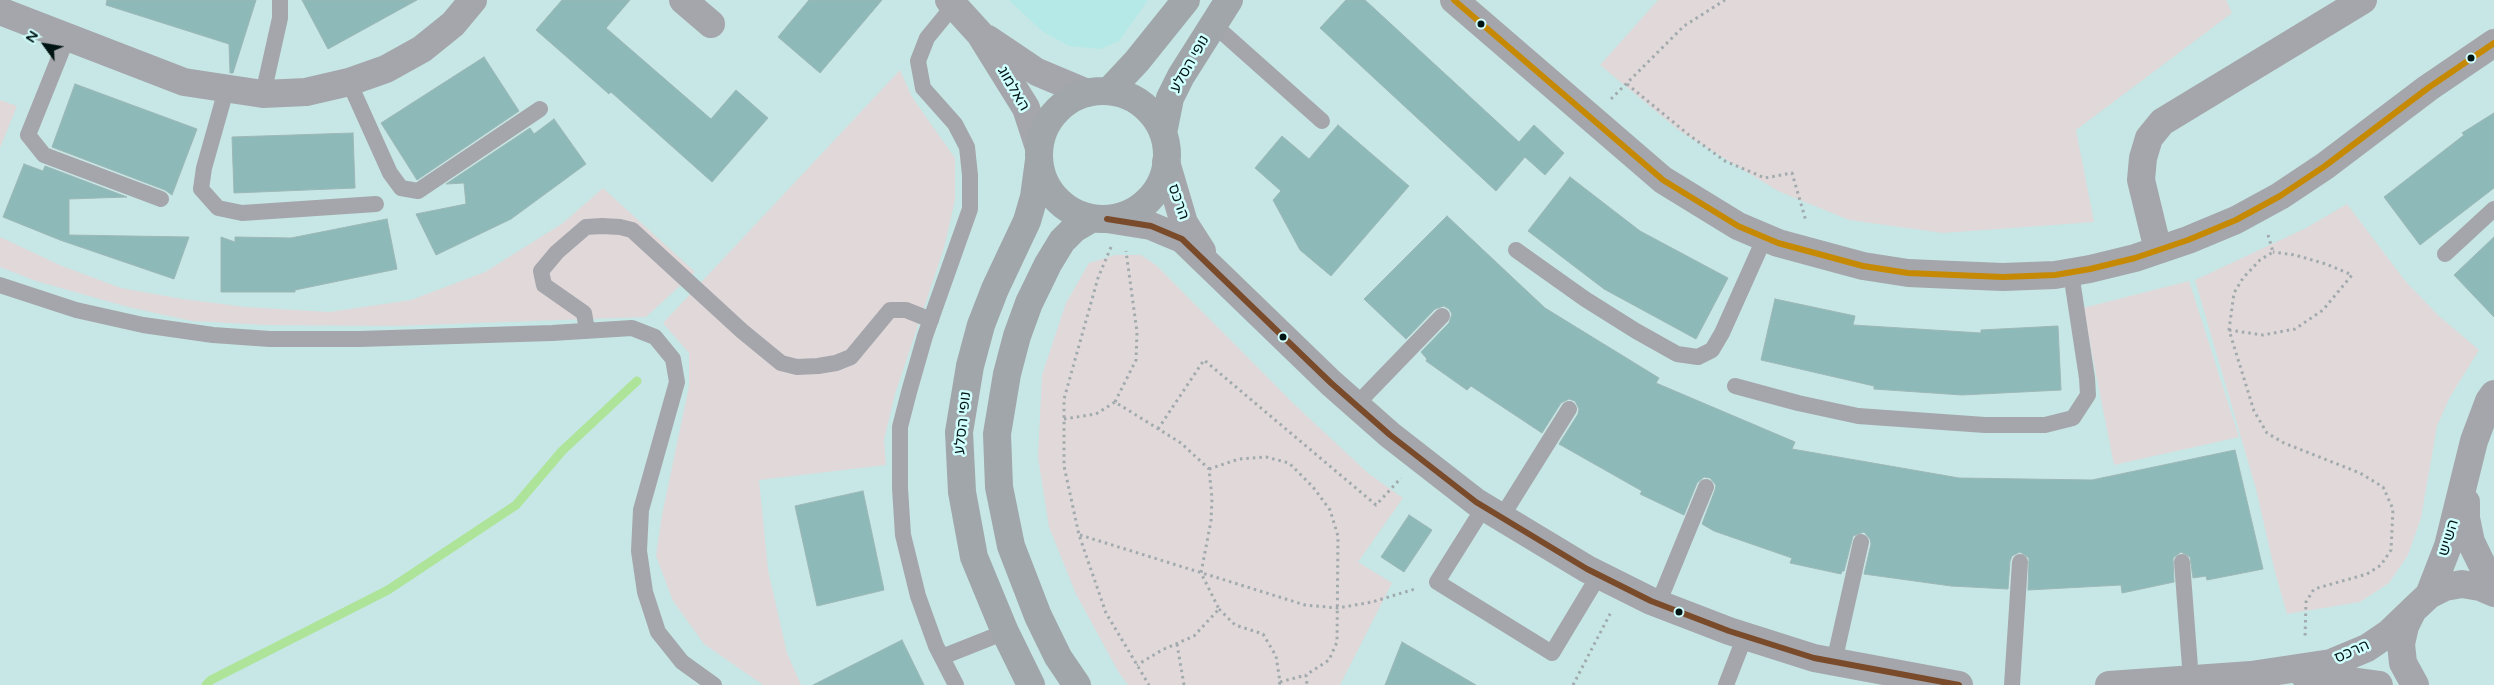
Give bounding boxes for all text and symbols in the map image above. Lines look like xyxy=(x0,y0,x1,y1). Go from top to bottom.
unlabelled marker xyxy=(1476,19,1486,29)
north arrow xyxy=(20,20,70,70)
text: N xyxy=(22,28,42,46)
street label: נופי הסלע xyxy=(1166,32,1214,96)
unlabelled marker xyxy=(2466,53,2476,63)
street label: האלמוג xyxy=(993,64,1033,114)
street label: הרכס xyxy=(1164,182,1192,222)
unlabelled marker xyxy=(1278,332,1288,342)
street label: נופי הסלע xyxy=(951,391,975,455)
street label: השיש xyxy=(2435,518,2463,558)
unlabelled marker xyxy=(1674,607,1684,617)
street label: הרכס xyxy=(2332,636,2372,668)

